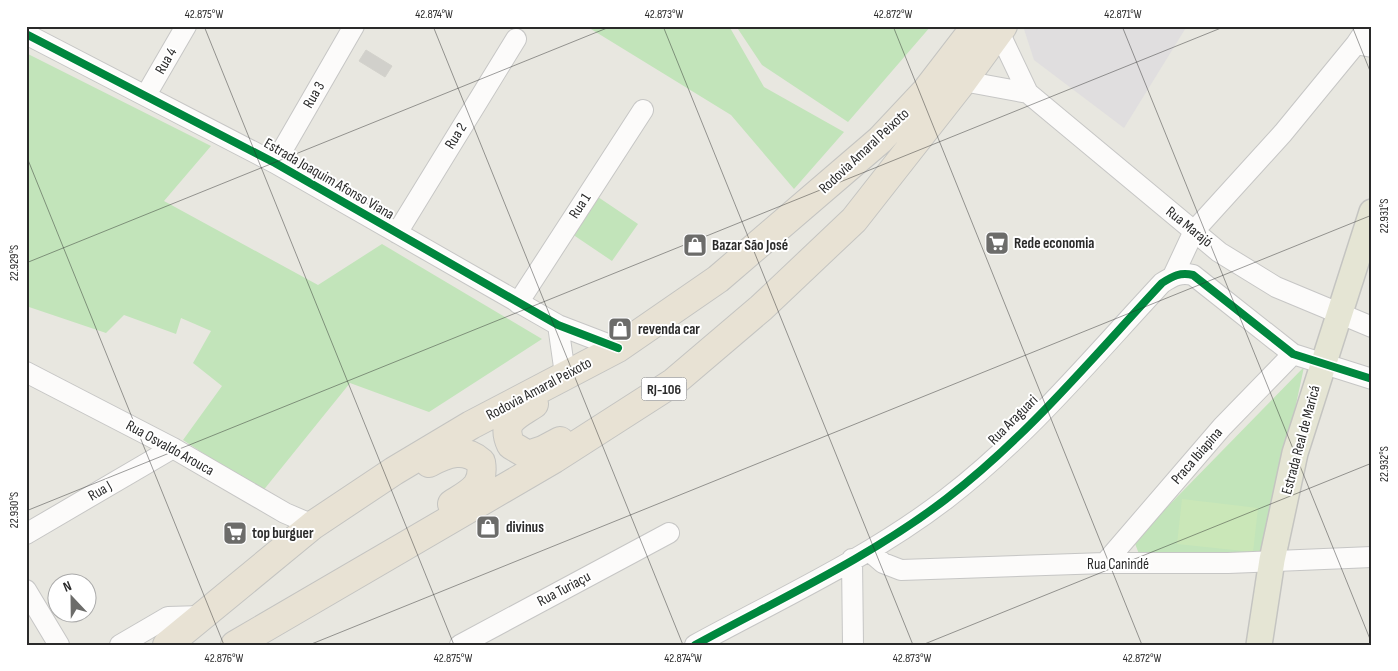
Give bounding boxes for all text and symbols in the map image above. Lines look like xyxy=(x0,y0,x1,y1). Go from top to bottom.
text: 42.875°W xyxy=(185,7,223,22)
text: 42.874°W xyxy=(415,7,453,22)
text: 42.873°W xyxy=(645,7,684,22)
text: 42.872°W xyxy=(874,7,912,22)
text: 42.871°W xyxy=(1104,7,1142,22)
street label: Rua 4 xyxy=(151,44,181,78)
street label: Rua 3 xyxy=(299,78,329,112)
street label: Rodovia Amaral Peixoto xyxy=(815,104,913,198)
street label: Rua 2 xyxy=(441,119,471,153)
street label: Estrada Joaquim Afonso Viana xyxy=(260,134,398,224)
street label: Rua 1 xyxy=(565,189,596,222)
text: 22.931°S xyxy=(1377,199,1392,233)
street label: Rua Marajó xyxy=(1162,202,1216,252)
supermarket icon: Rede economia xyxy=(984,230,1010,256)
shop icon: Bazar São José xyxy=(682,232,708,258)
place label: Rede economia xyxy=(1014,234,1094,253)
place label: Bazar São José xyxy=(712,236,788,255)
text: 22.929°S xyxy=(7,245,22,281)
shop icon: revenda car xyxy=(607,316,633,342)
place label: revenda car xyxy=(638,320,700,339)
street label: Rodovia Amaral Peixoto xyxy=(483,353,595,425)
road number: RJ-106 xyxy=(642,378,686,400)
street label: Estrada Real de Maricá xyxy=(1277,383,1325,497)
street label: Rua Araguari xyxy=(984,391,1042,449)
street label: Rua Osvaldo Arouca xyxy=(123,416,218,480)
street label: Praca Ibiapina xyxy=(1167,424,1227,488)
text: 22.932°S xyxy=(1377,446,1392,482)
street label: Rua J xyxy=(85,477,115,505)
text: 22.930°S xyxy=(7,492,22,528)
shop icon: divinus xyxy=(475,514,501,540)
place label: divinus xyxy=(506,518,544,537)
supermarket icon: top burguer xyxy=(222,520,248,546)
place label: top burguer xyxy=(252,524,314,543)
street label: Rua Canindé xyxy=(1087,555,1149,574)
street label: Rua Turiaçu xyxy=(534,567,594,611)
north arrow xyxy=(48,574,98,624)
text: N xyxy=(61,577,74,596)
text: 42.876°W xyxy=(205,651,244,666)
text: 42.875°W xyxy=(434,651,472,666)
text: 42.874°W xyxy=(664,651,702,666)
text: 42.873°W xyxy=(893,651,932,666)
text: 42.872°W xyxy=(1123,651,1161,666)

